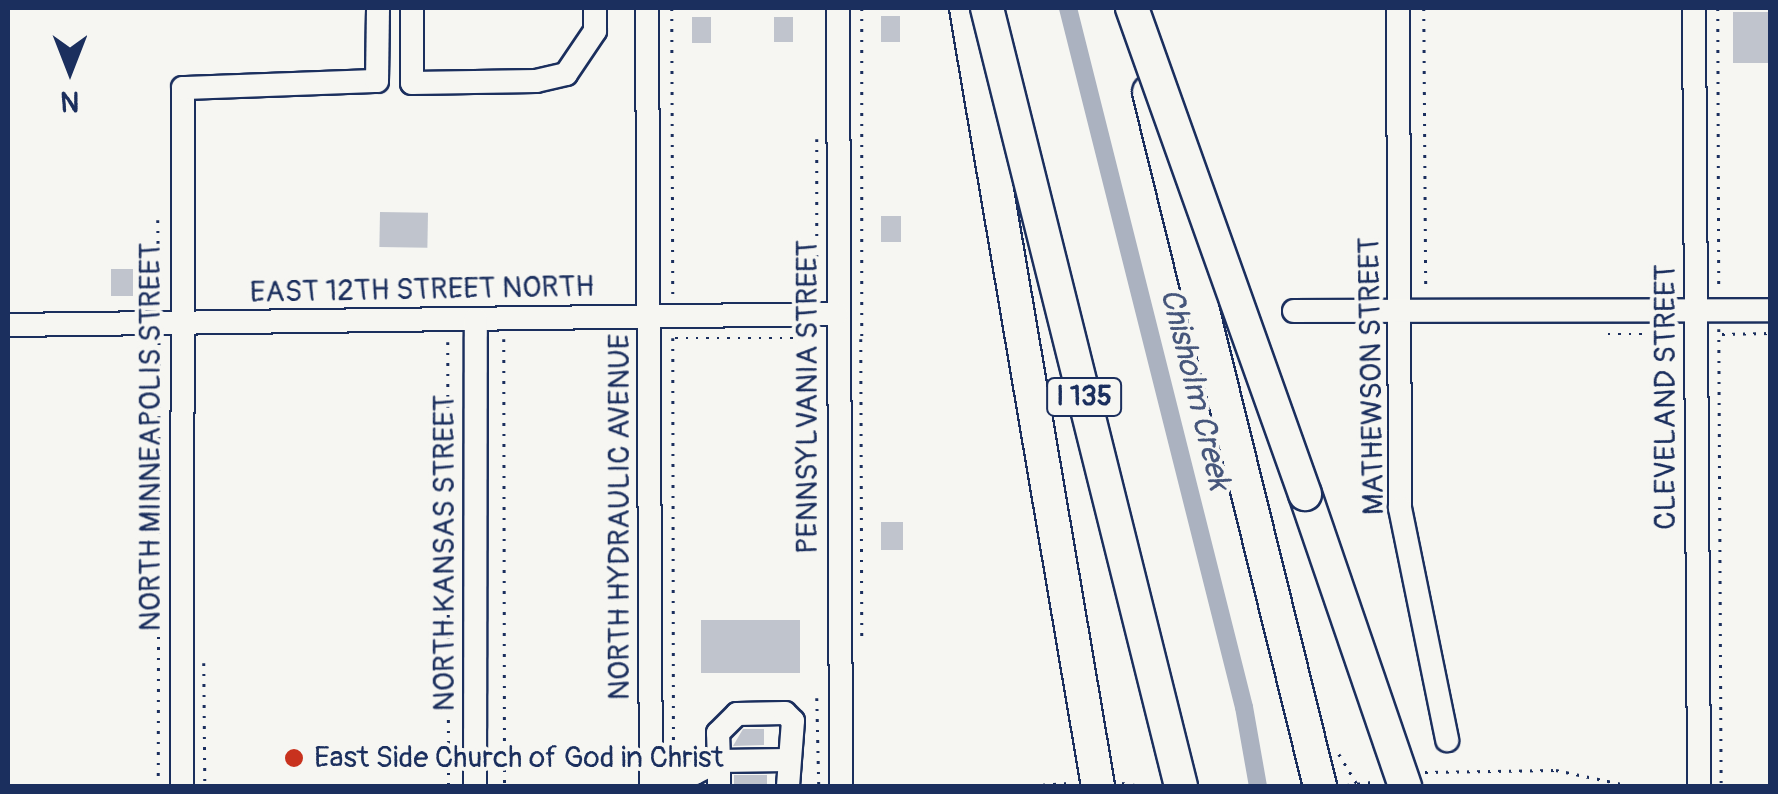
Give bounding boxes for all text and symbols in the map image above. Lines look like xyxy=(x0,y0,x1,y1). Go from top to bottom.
north arrow xyxy=(20,20,120,120)
text: N xyxy=(61,83,79,118)
street label: MATHEWSON STREET xyxy=(1352,237,1392,515)
street label: PENNSYLVANIA STREET xyxy=(790,240,826,554)
street label: NORTH MINNEAPOLIS STREET xyxy=(133,243,169,631)
street label: CLEVELAND STREET xyxy=(1648,264,1684,530)
street label: EAST 12TH STREET NORTH xyxy=(249,269,595,311)
water label: Chisholm Creek xyxy=(1151,285,1239,493)
street label: NORTH HYDRAULIC AVENUE xyxy=(602,334,638,700)
road number: I 135 xyxy=(1044,374,1124,420)
street label: NORTH KANSAS STREET xyxy=(427,394,463,712)
place label: East Side Church of God in Christ xyxy=(314,740,724,776)
marker: East Side Church of God in Christ xyxy=(283,747,305,769)

